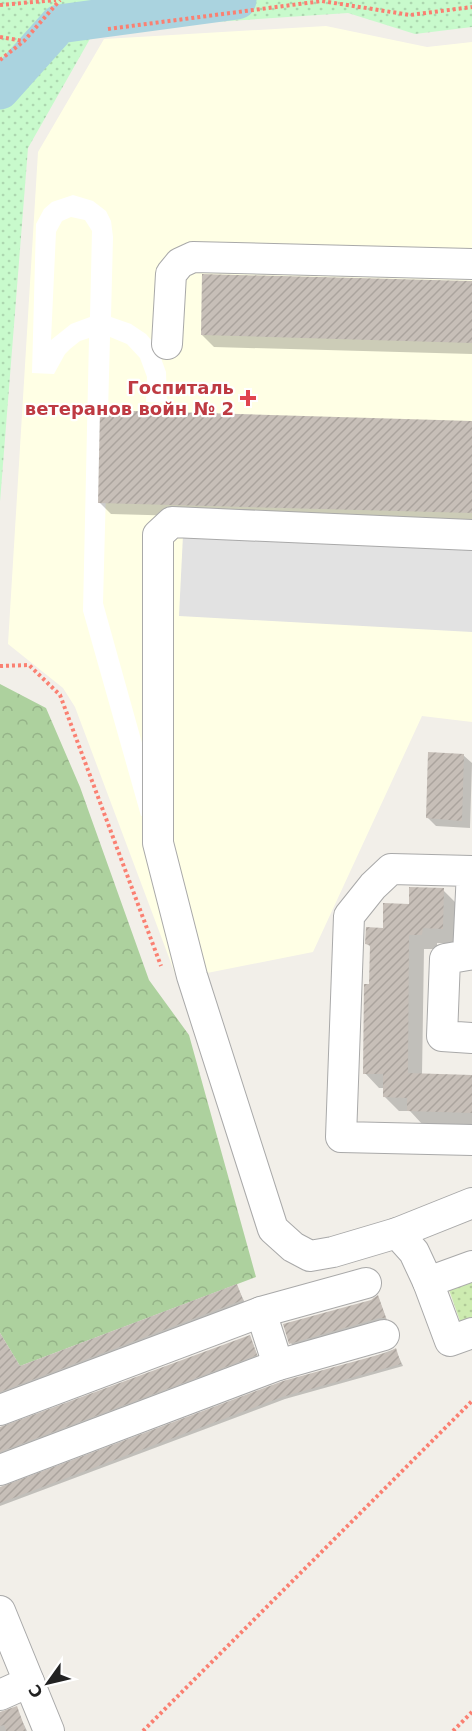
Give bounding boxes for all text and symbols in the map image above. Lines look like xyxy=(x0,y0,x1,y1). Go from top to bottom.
place label: Госпиталь ветеранов войн № 2 xyxy=(25,377,234,419)
marker: Госпиталь ветеранов войн № 2 xyxy=(239,389,257,407)
north arrow xyxy=(18,1653,78,1713)
text: С xyxy=(25,1681,47,1701)

